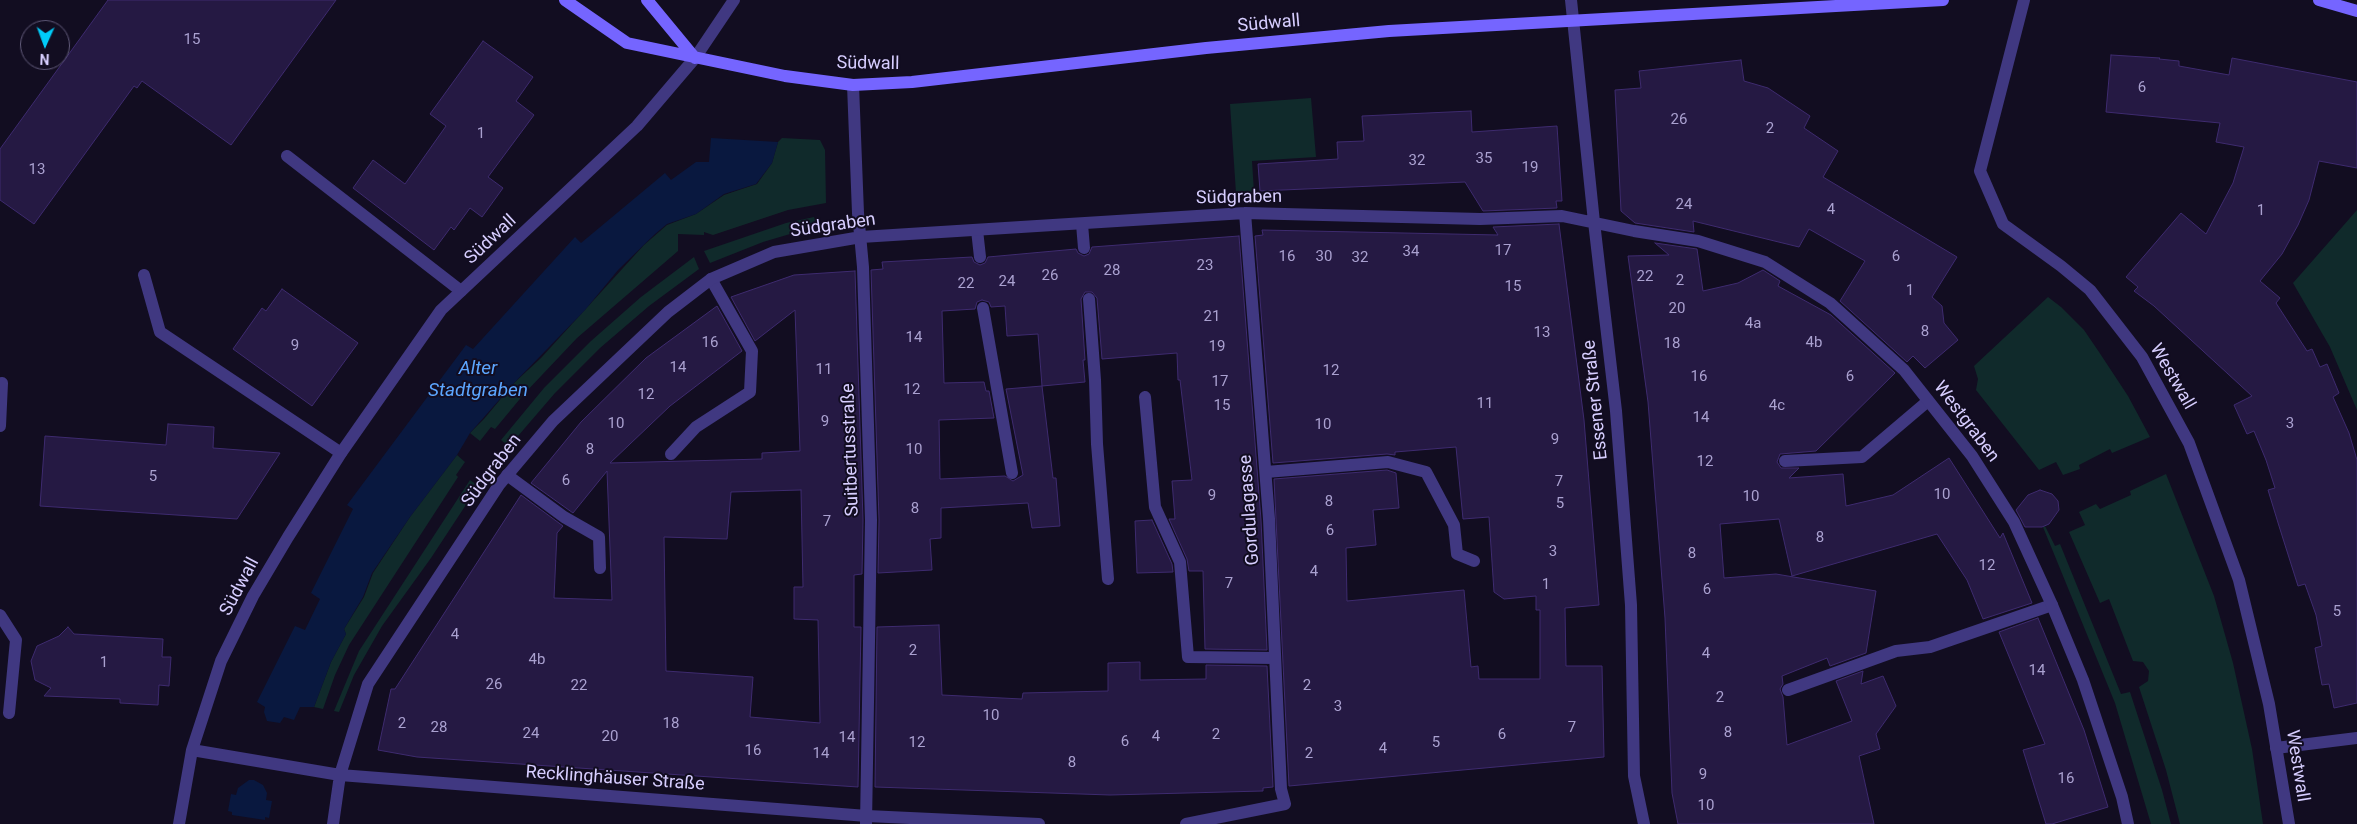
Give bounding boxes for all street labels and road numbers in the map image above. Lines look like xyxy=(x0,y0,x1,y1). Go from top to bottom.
street label: Südwall xyxy=(1237,11,1301,37)
street label: Südwall xyxy=(836,53,900,75)
street label: Südgraben xyxy=(1196,186,1282,210)
street label: Südgraben xyxy=(789,209,877,243)
street label: Südwall xyxy=(461,211,521,269)
street label: Essener Straße xyxy=(1579,339,1613,461)
street label: Westwall xyxy=(2145,340,2199,414)
street label: Westgraben xyxy=(1929,377,2003,467)
street label: Suitbertusstraße xyxy=(838,383,864,517)
street label: Südgraben xyxy=(457,430,527,512)
street label: Gordulagasse xyxy=(1235,454,1265,566)
street label: Südwall xyxy=(216,554,264,620)
street label: Westwall xyxy=(2281,729,2313,803)
street label: Recklinghäuser Straße xyxy=(525,762,705,796)

